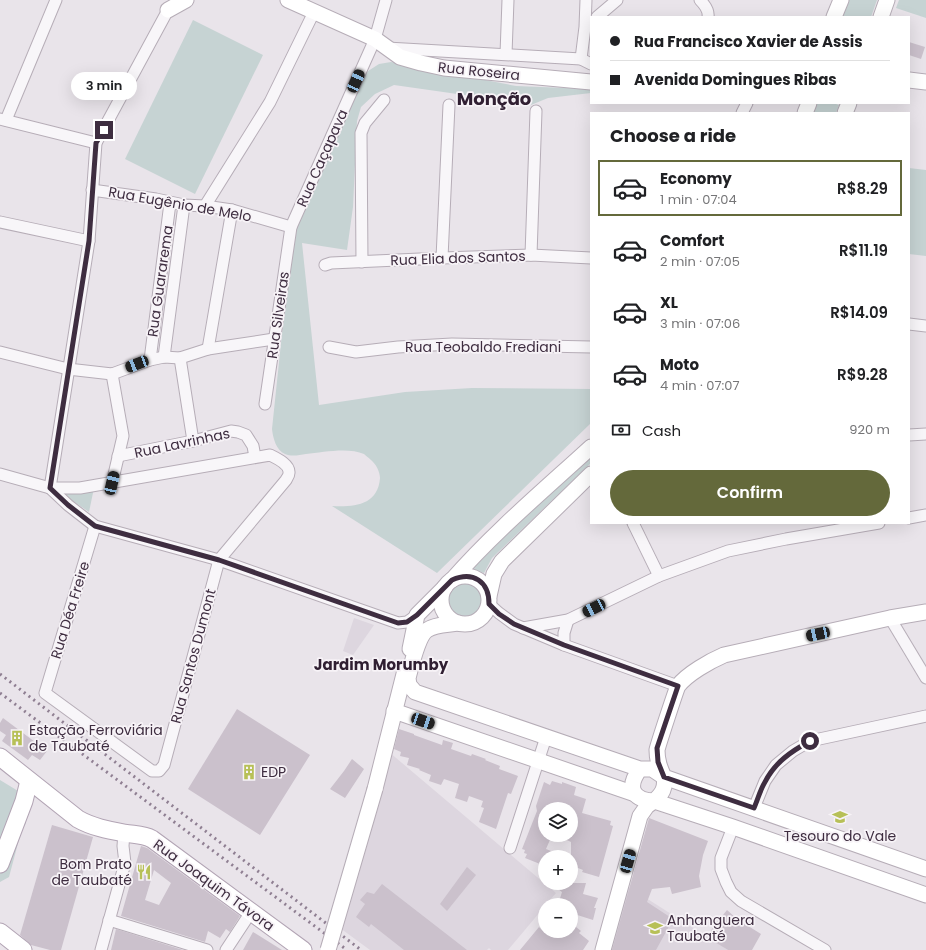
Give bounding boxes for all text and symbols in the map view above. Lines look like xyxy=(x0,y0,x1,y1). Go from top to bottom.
text: Rua Francisco Xavier de Assis xyxy=(634,31,863,52)
street label: Rua Roseira xyxy=(437,57,521,85)
car xyxy=(346,68,366,94)
text: Avenida Domingues Ribas xyxy=(634,69,837,90)
callout: 3 min xyxy=(71,72,137,100)
text: 3 min xyxy=(86,76,122,95)
district label: Monção xyxy=(457,86,531,111)
street label: Rua Caçapava xyxy=(291,106,353,210)
route end xyxy=(95,121,113,139)
text: Choose a ride xyxy=(610,123,736,148)
text: Economy xyxy=(660,168,732,189)
icon: car xyxy=(612,170,648,206)
text: R$8.29 xyxy=(837,178,888,199)
street label: Rua Eugênio de Melo xyxy=(107,182,253,226)
text: 1 min · 07:04 xyxy=(660,190,737,209)
street label: Rua Guararema xyxy=(142,224,178,338)
text: Comfort xyxy=(660,230,724,251)
icon: car xyxy=(612,232,648,268)
text: R$11.19 xyxy=(839,240,888,261)
street label: Rua Elia dos Santos xyxy=(390,246,526,270)
text: 2 min · 07:05 xyxy=(660,252,740,271)
street label: Rua Silveiras xyxy=(262,270,294,360)
text: XL xyxy=(660,292,678,313)
icon: car xyxy=(612,294,648,330)
text: R$14.09 xyxy=(830,302,888,323)
text: 3 min · 07:06 xyxy=(660,314,740,333)
street label: Rua Teobaldo Frediani xyxy=(405,337,561,357)
car xyxy=(124,354,150,374)
text: Moto xyxy=(660,354,699,375)
icon: car xyxy=(612,356,648,392)
text: R$9.28 xyxy=(837,364,888,385)
text: 4 min · 07:07 xyxy=(660,376,740,395)
icon: cash xyxy=(610,419,632,441)
text: Cash xyxy=(642,420,681,441)
text: 920 m xyxy=(849,420,890,439)
street label: Rua Lavrinhas xyxy=(132,423,232,463)
car xyxy=(103,470,121,496)
button: Confirm xyxy=(610,470,890,516)
street label: Rua Déa Freire xyxy=(46,559,94,661)
street label: Rua Santos Dumont xyxy=(165,586,221,726)
car xyxy=(581,597,607,619)
car xyxy=(805,626,831,642)
district label: Jardim Morumby xyxy=(314,654,449,675)
car xyxy=(410,711,436,731)
place label: Estação Ferroviária de Taubaté xyxy=(29,720,163,756)
building icon: Estação Ferroviária de Taubaté xyxy=(8,729,26,747)
route start xyxy=(801,732,819,750)
place label: EDP xyxy=(261,762,286,782)
building icon: EDP xyxy=(240,763,258,781)
map controls xyxy=(538,802,578,938)
button: layers xyxy=(538,802,578,842)
school or university icon: Tesouro do Vale xyxy=(831,808,849,826)
place label: Tesouro do Vale xyxy=(784,826,897,846)
street label: Rua Joaquim Távora xyxy=(149,834,279,936)
car xyxy=(619,848,637,874)
button: + xyxy=(538,850,578,890)
place label: Bom Prato de Taubaté xyxy=(51,854,132,890)
restaurant icon: Bom Prato de Taubaté xyxy=(135,863,153,881)
button: − xyxy=(538,898,578,938)
place label: Anhanguera Taubaté xyxy=(667,910,755,946)
school or university icon: Anhanguera Taubaté xyxy=(646,919,664,937)

